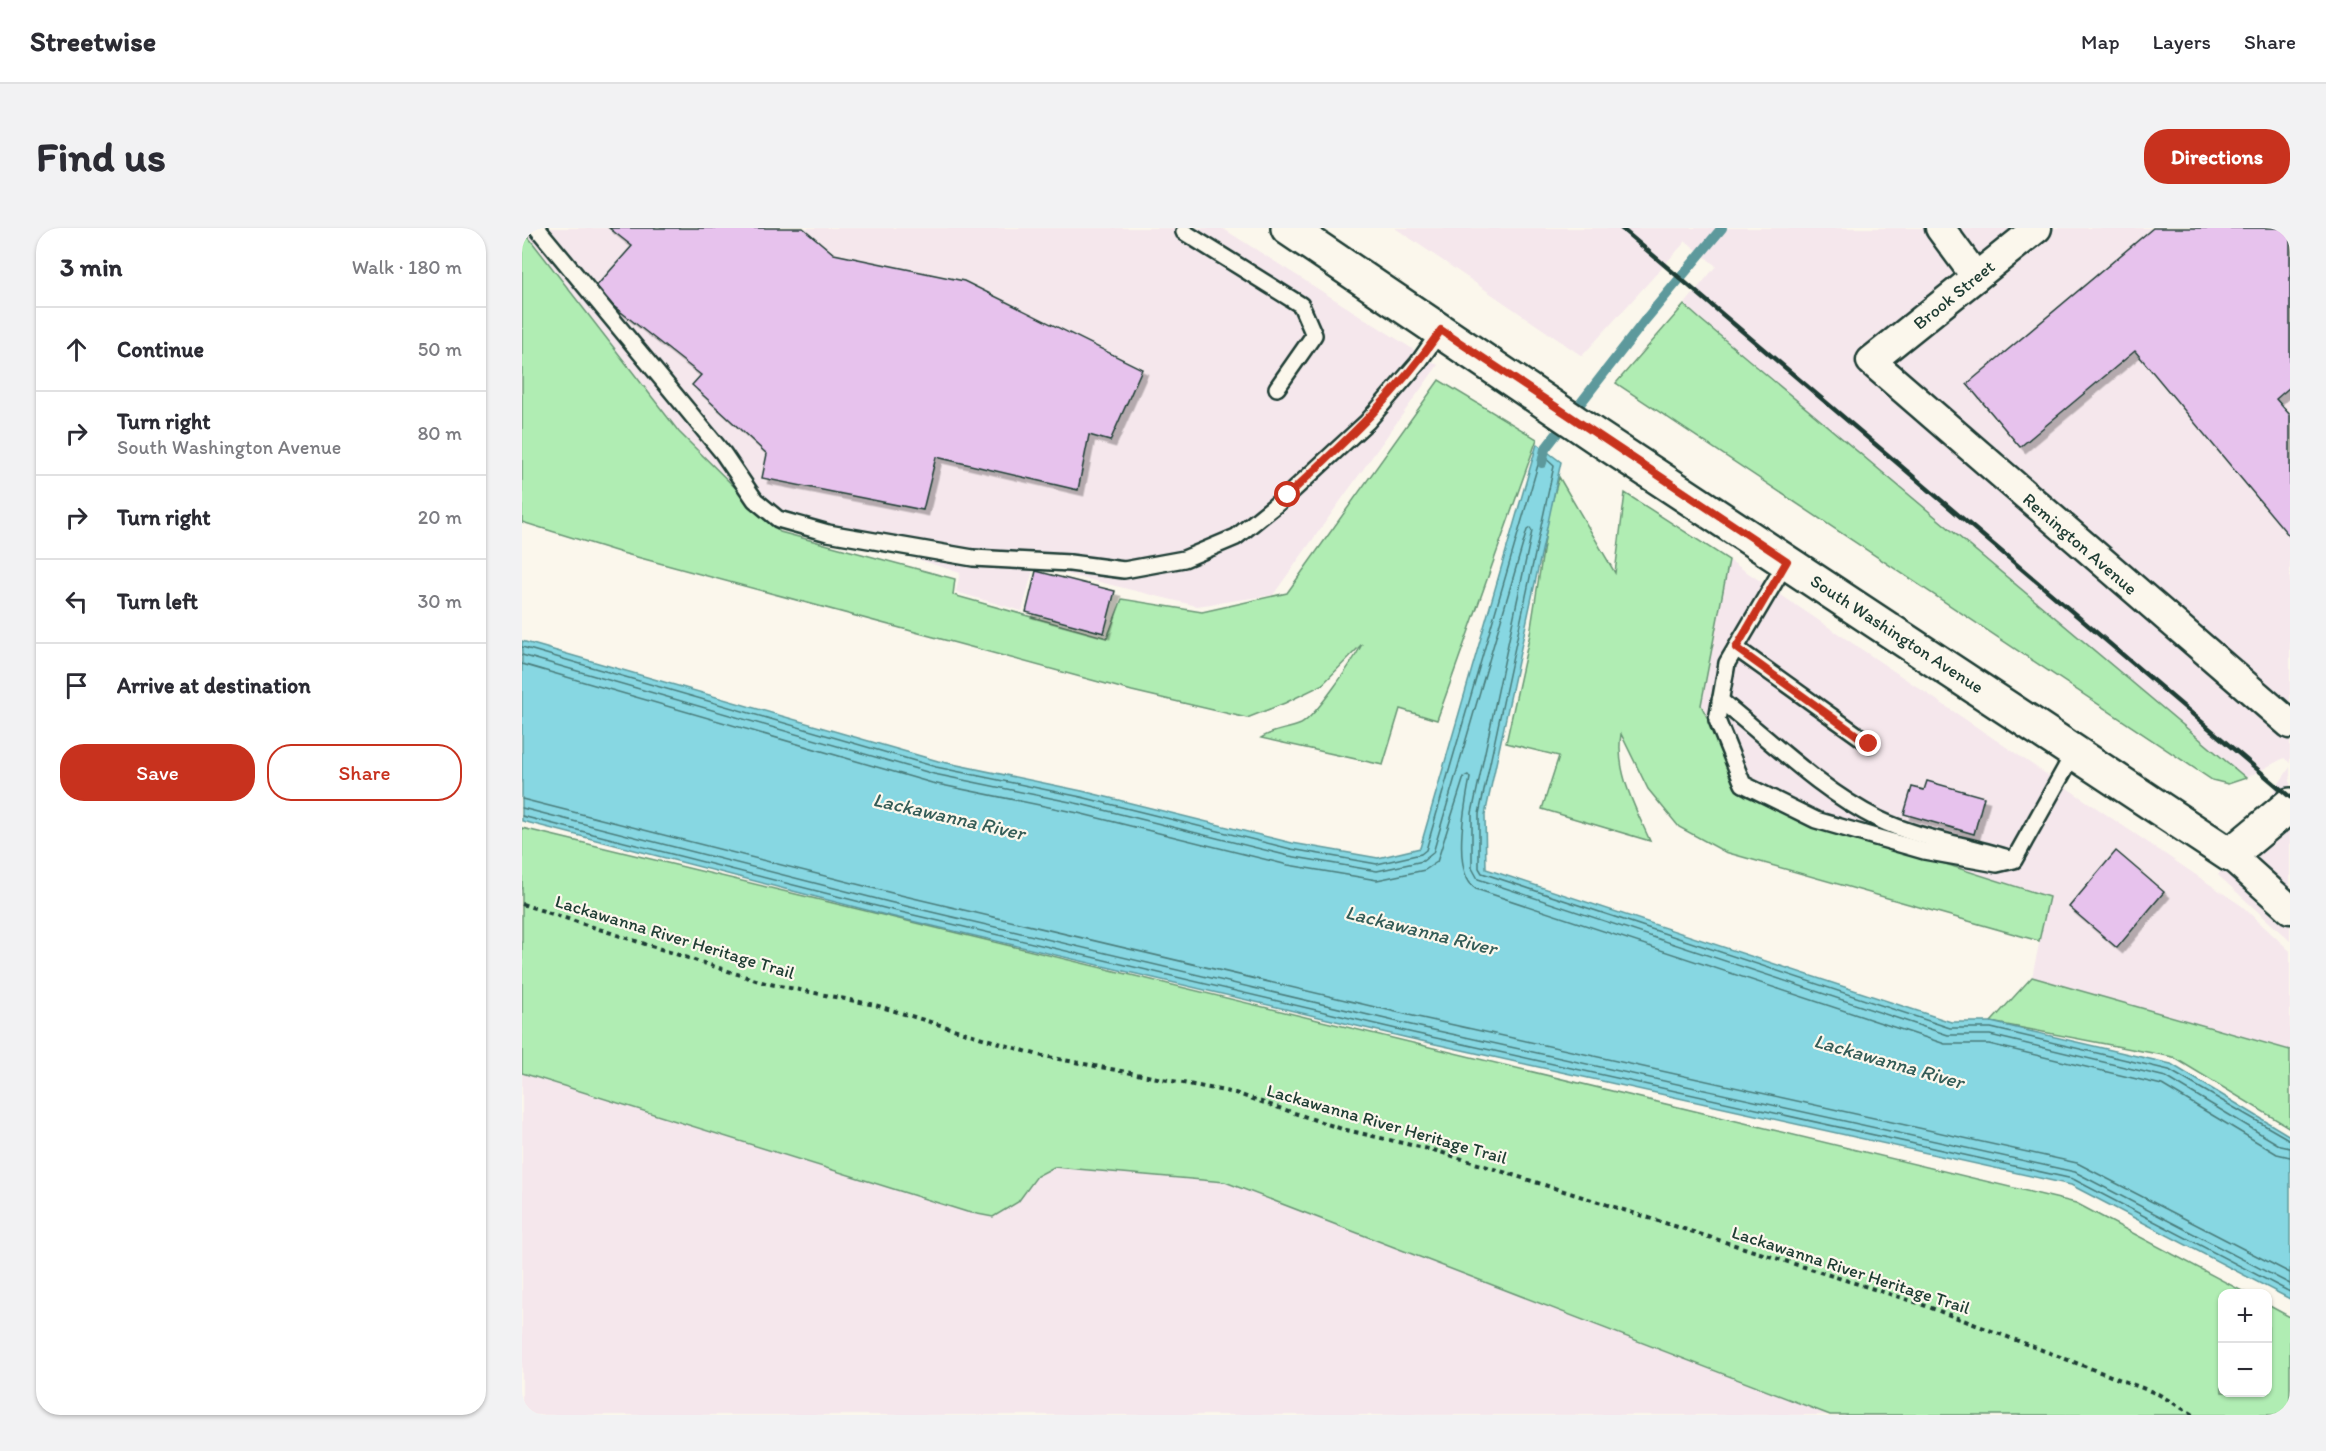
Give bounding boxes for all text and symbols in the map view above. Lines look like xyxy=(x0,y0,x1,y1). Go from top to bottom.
text: Streetwise xyxy=(30,24,156,58)
text: Map xyxy=(2081,29,2120,54)
text: Layers xyxy=(2153,29,2211,54)
text: Share xyxy=(2244,29,2296,54)
button: Directions xyxy=(2144,129,2290,184)
text: Find us xyxy=(36,131,166,182)
text: 3 min xyxy=(60,251,122,283)
text: Walk · 180 m xyxy=(352,255,462,279)
street label: Brook Street xyxy=(1909,255,1999,335)
icon: ahead xyxy=(60,333,93,366)
text: Continue xyxy=(117,336,204,363)
text: 50 m xyxy=(418,337,462,361)
text: Turn right xyxy=(117,408,211,435)
icon: right xyxy=(60,417,93,450)
text: 80 m xyxy=(417,421,462,445)
text: South Washington Avenue xyxy=(117,435,341,459)
route start xyxy=(1274,481,1300,507)
street label: Remington Avenue xyxy=(2018,488,2142,600)
icon: right xyxy=(60,501,93,534)
text: Turn right xyxy=(117,504,211,531)
text: 20 m xyxy=(418,505,462,529)
street label: South Washington Avenue xyxy=(1806,570,1988,698)
icon: left xyxy=(60,585,93,618)
text: Turn left xyxy=(117,588,198,615)
text: 30 m xyxy=(417,589,462,613)
icon: arrive xyxy=(60,669,93,702)
text: Arrive at destination xyxy=(117,672,311,699)
route end xyxy=(1855,730,1881,756)
button: Save xyxy=(60,744,255,801)
button: Share xyxy=(267,744,462,801)
water label: Lackawanna River xyxy=(871,787,1029,846)
street label: Lackawanna River Heritage Trail xyxy=(553,890,797,984)
water label: Lackawanna River xyxy=(1343,900,1501,961)
water label: Lackawanna River xyxy=(1811,1028,1969,1094)
street label: Lackawanna River Heritage Trail xyxy=(1264,1079,1510,1169)
street label: Lackawanna River Heritage Trail xyxy=(1729,1221,1973,1319)
map controls xyxy=(2218,1289,2272,1397)
button: + xyxy=(2218,1289,2272,1343)
button: − xyxy=(2218,1343,2272,1397)

